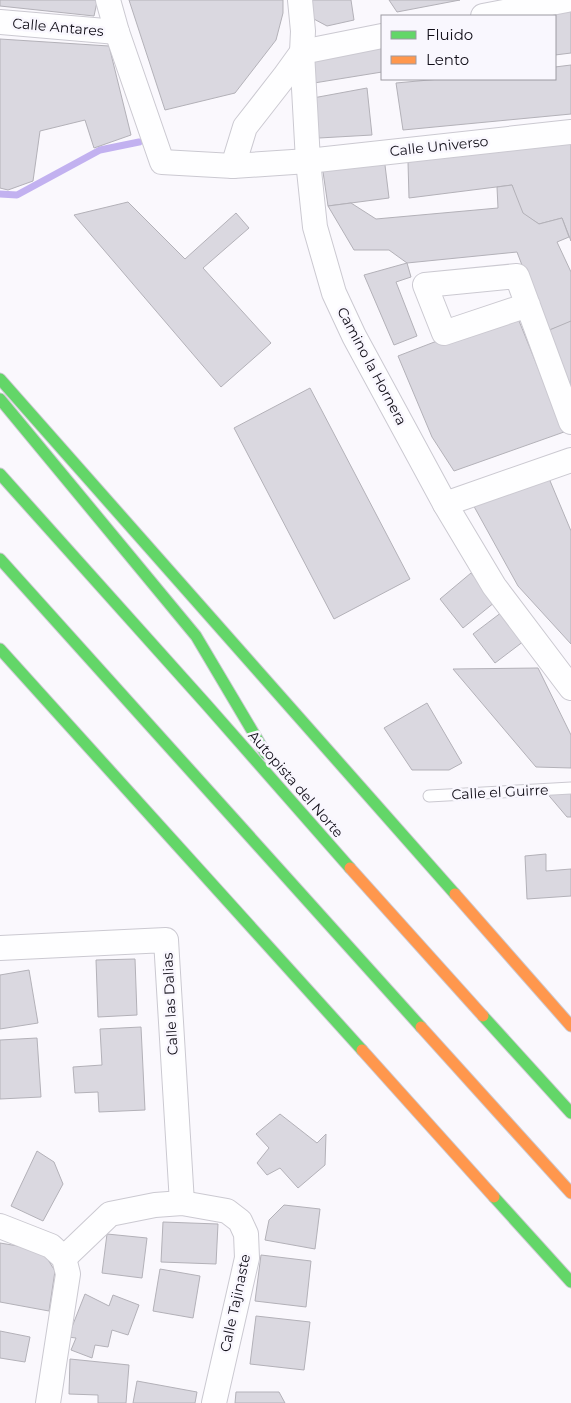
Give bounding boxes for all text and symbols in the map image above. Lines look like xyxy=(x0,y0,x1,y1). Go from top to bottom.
street label: Calle Antares xyxy=(12,14,105,40)
legend xyxy=(381,15,556,80)
text: Fluido xyxy=(426,25,473,44)
text: Lento xyxy=(426,50,469,69)
street label: Calle Universo xyxy=(389,132,489,160)
street label: Camino la Hornera xyxy=(333,304,411,428)
street label: Autopista del Norte xyxy=(245,727,347,841)
street label: Calle el Guirre xyxy=(451,780,549,804)
street label: Calle las Dalias xyxy=(158,952,182,1056)
street label: Calle Tajinaste xyxy=(216,1252,254,1354)

